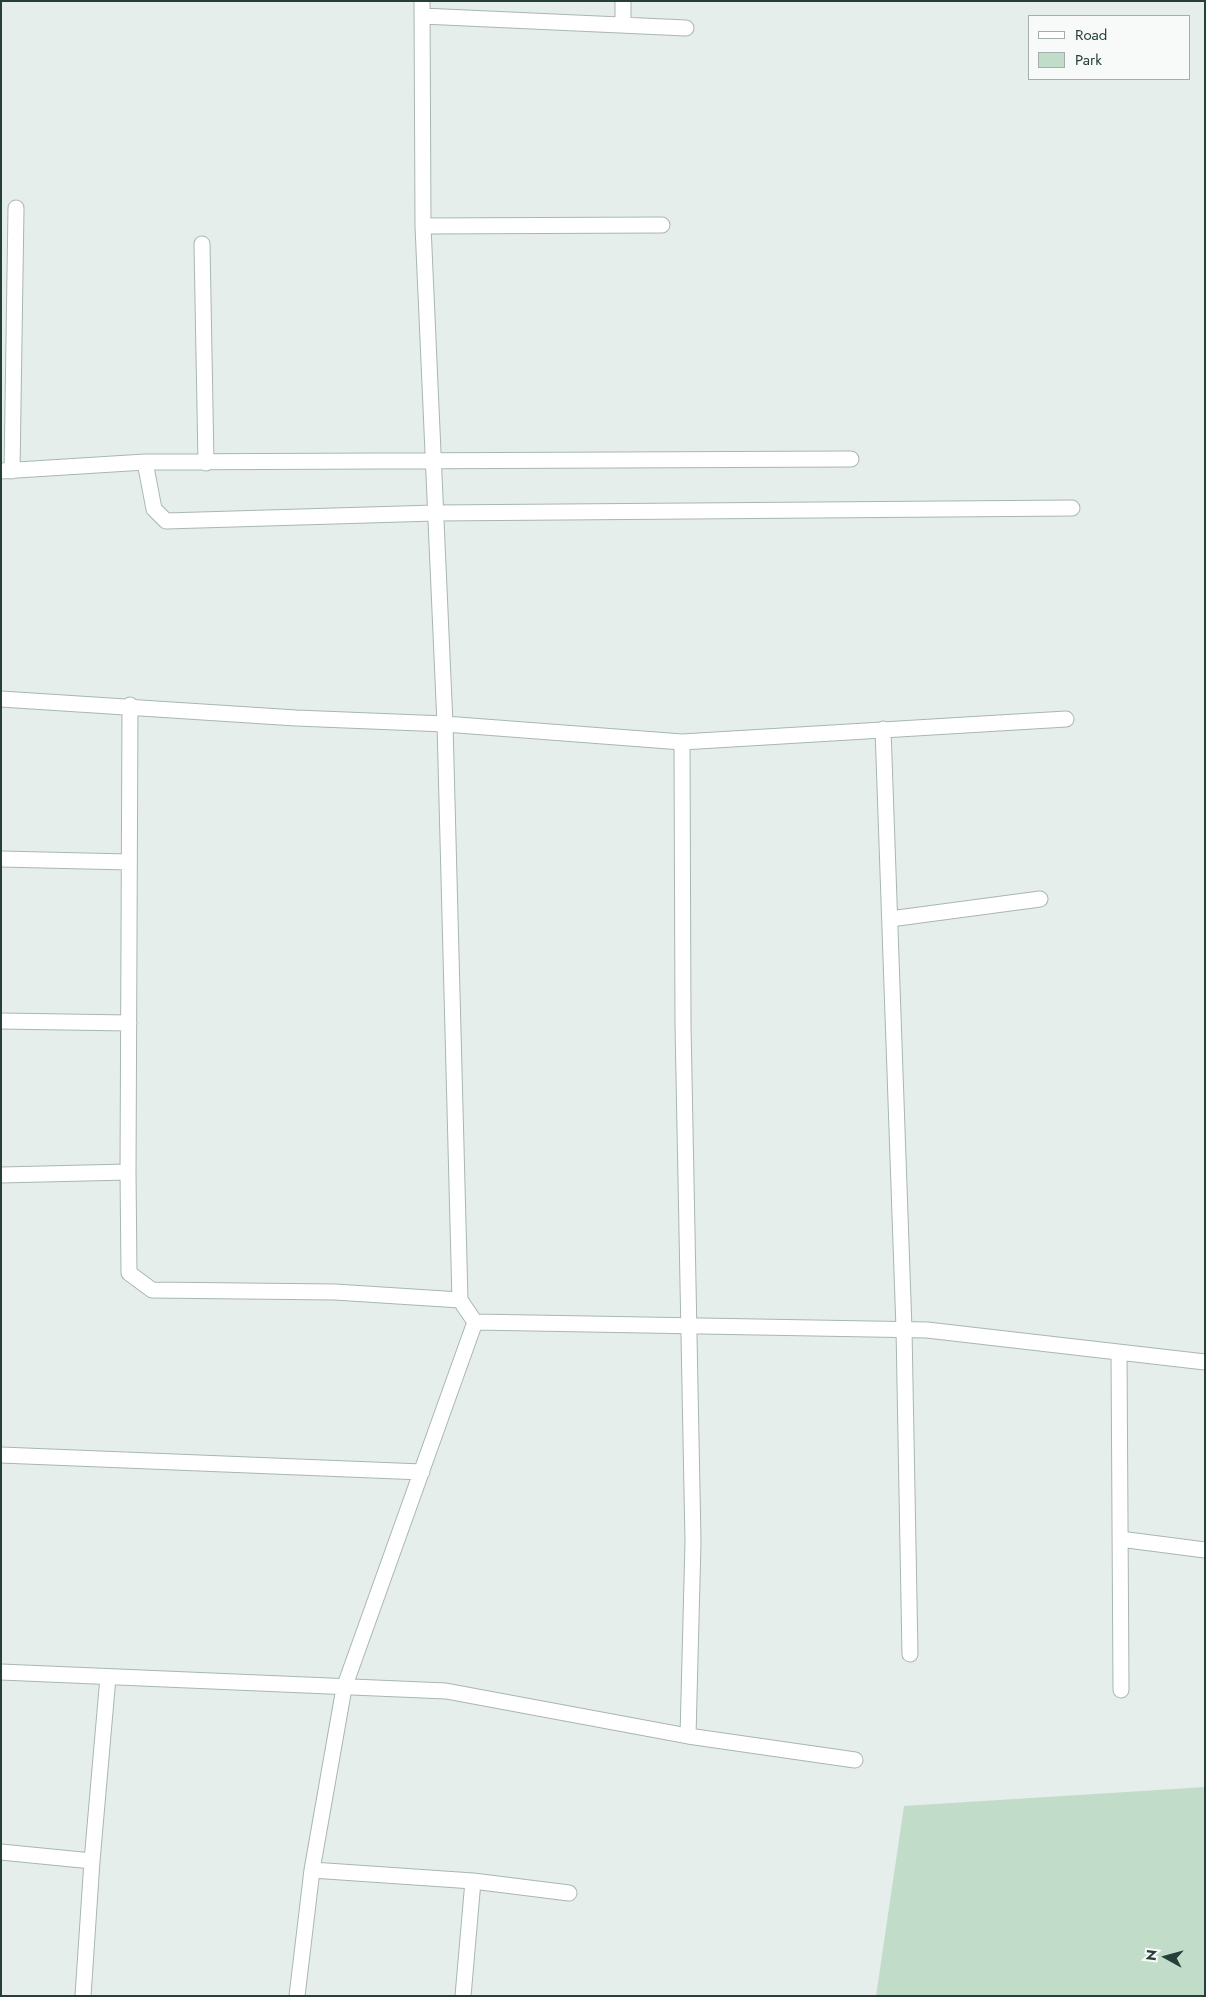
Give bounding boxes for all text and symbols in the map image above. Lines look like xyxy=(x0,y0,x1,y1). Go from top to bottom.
legend xyxy=(1028,15,1191,80)
text: Road xyxy=(1075,24,1107,46)
text: Park xyxy=(1075,49,1102,71)
north arrow xyxy=(1141,1932,1191,1982)
text: N xyxy=(1141,1948,1162,1962)

